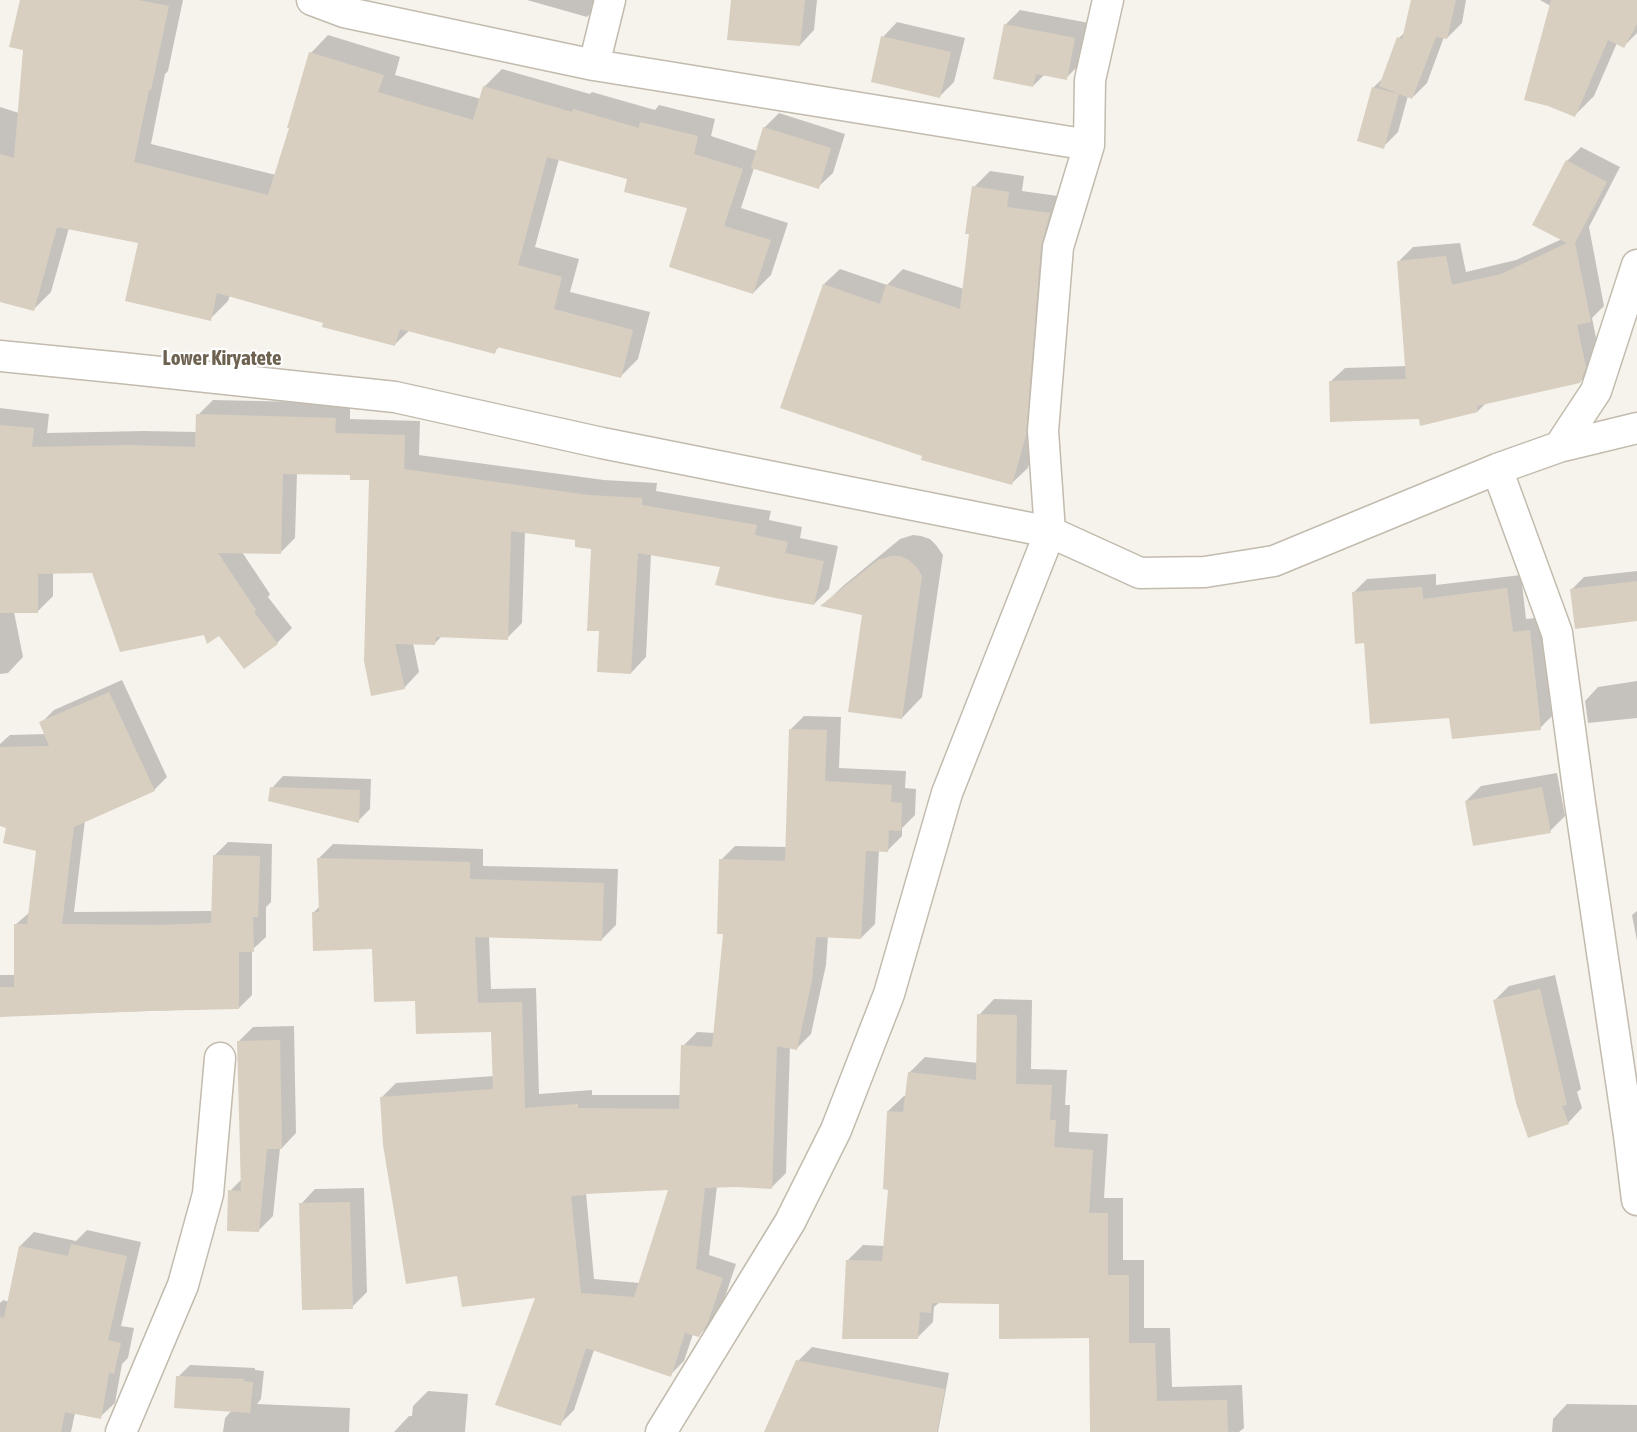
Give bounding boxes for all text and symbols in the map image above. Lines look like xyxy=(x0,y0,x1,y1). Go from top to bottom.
district label: Lower Kiryatete xyxy=(163,345,281,371)

